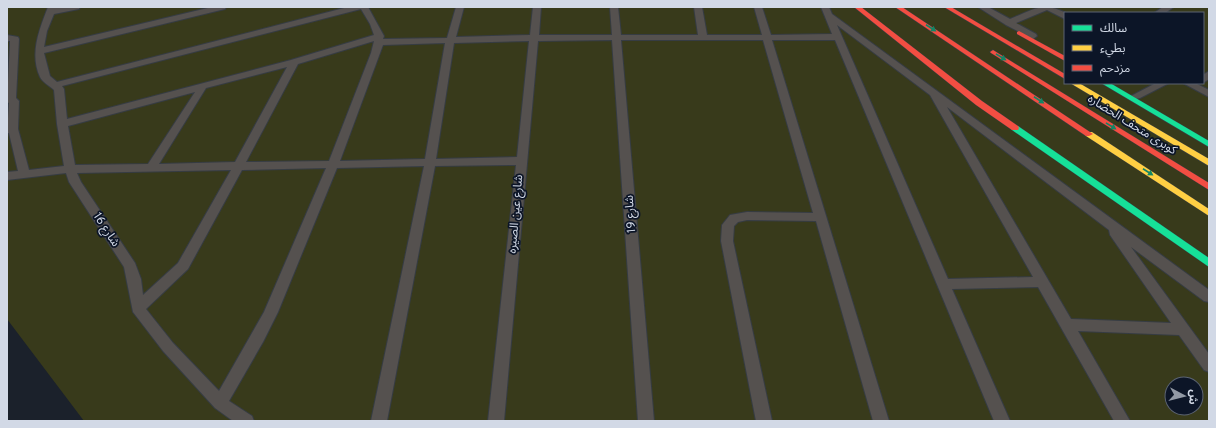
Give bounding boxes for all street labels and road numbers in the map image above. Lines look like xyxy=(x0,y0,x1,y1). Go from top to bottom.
street label: كوبرى متحف الحضاره xyxy=(1084,91,1180,159)
street label: شارع عين الصيره xyxy=(505,174,527,254)
street label: شارع 19 xyxy=(622,195,640,233)
street label: شارع 16 xyxy=(89,210,123,250)

